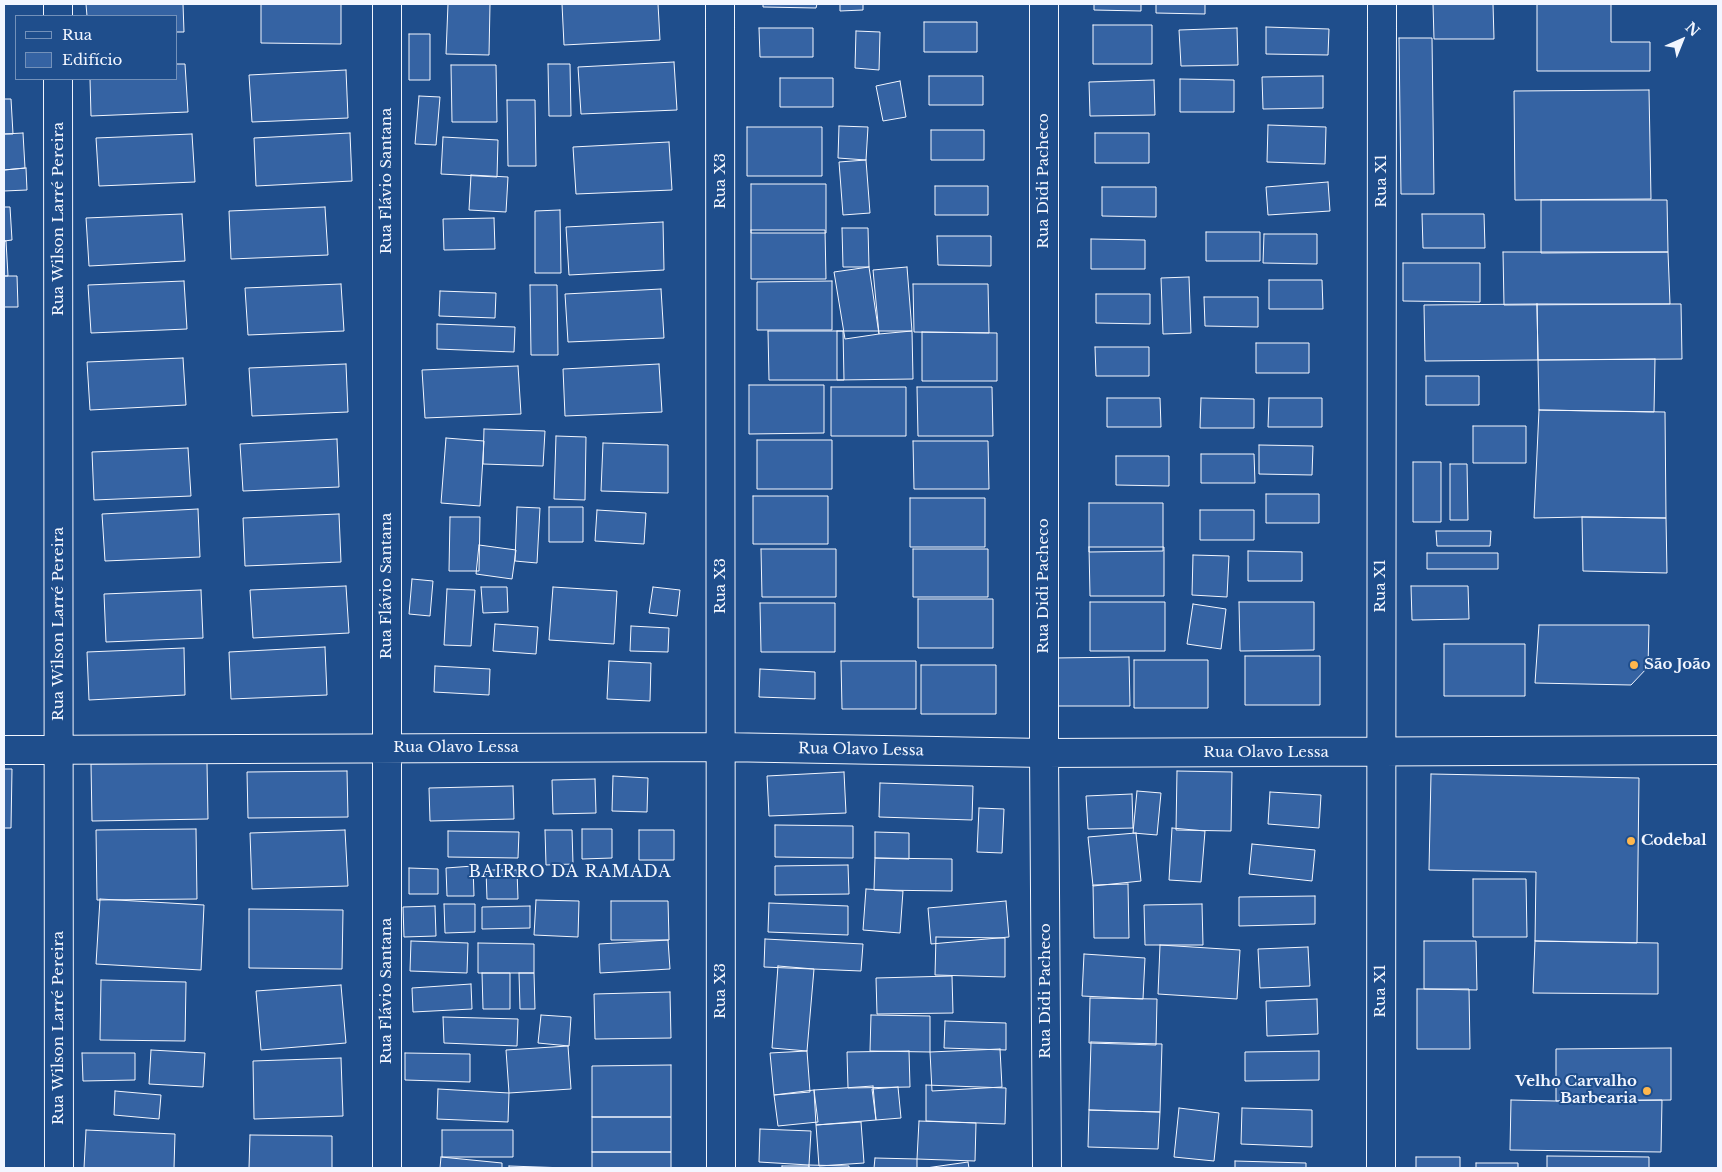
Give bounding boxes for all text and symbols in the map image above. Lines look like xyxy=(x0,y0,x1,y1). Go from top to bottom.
legend xyxy=(15,15,178,80)
north arrow xyxy=(1657,15,1707,65)
text: N xyxy=(1681,18,1703,40)
text: Rua xyxy=(62,25,92,44)
text: Edifício xyxy=(62,50,122,69)
street label: Rua Flávio Santana xyxy=(378,108,396,254)
street label: Rua Didi Pacheco xyxy=(1035,113,1053,249)
street label: Rua Wilson Larré Pereira xyxy=(50,122,68,316)
street label: Rua X3 xyxy=(712,153,730,209)
street label: Rua X1 xyxy=(1373,154,1391,208)
street label: Rua Flávio Santana xyxy=(378,513,396,659)
street label: Rua Didi Pacheco xyxy=(1035,518,1053,654)
street label: Rua Wilson Larré Pereira xyxy=(50,527,68,721)
street label: Rua X3 xyxy=(712,558,730,614)
street label: Rua X1 xyxy=(1372,559,1390,613)
place label: São João xyxy=(1644,656,1711,674)
marker: São João xyxy=(1628,659,1640,671)
street label: Rua Olavo Lessa xyxy=(393,739,519,757)
street label: Rua Olavo Lessa xyxy=(798,740,924,760)
street label: Rua Olavo Lessa xyxy=(1203,744,1329,762)
place label: Codebal xyxy=(1641,832,1706,850)
marker: Codebal xyxy=(1625,835,1637,847)
district label: BAIRRO DA RAMADA xyxy=(466,862,674,882)
street label: Rua Flávio Santana xyxy=(378,918,396,1064)
street label: Rua Didi Pacheco xyxy=(1037,923,1055,1059)
street label: Rua Wilson Larré Pereira xyxy=(50,931,68,1125)
street label: Rua X3 xyxy=(712,963,730,1019)
street label: Rua X1 xyxy=(1372,964,1390,1018)
place label: Velho Carvalho Barbearia xyxy=(1515,1073,1637,1108)
marker: Velho Carvalho Barbearia xyxy=(1641,1085,1653,1097)

